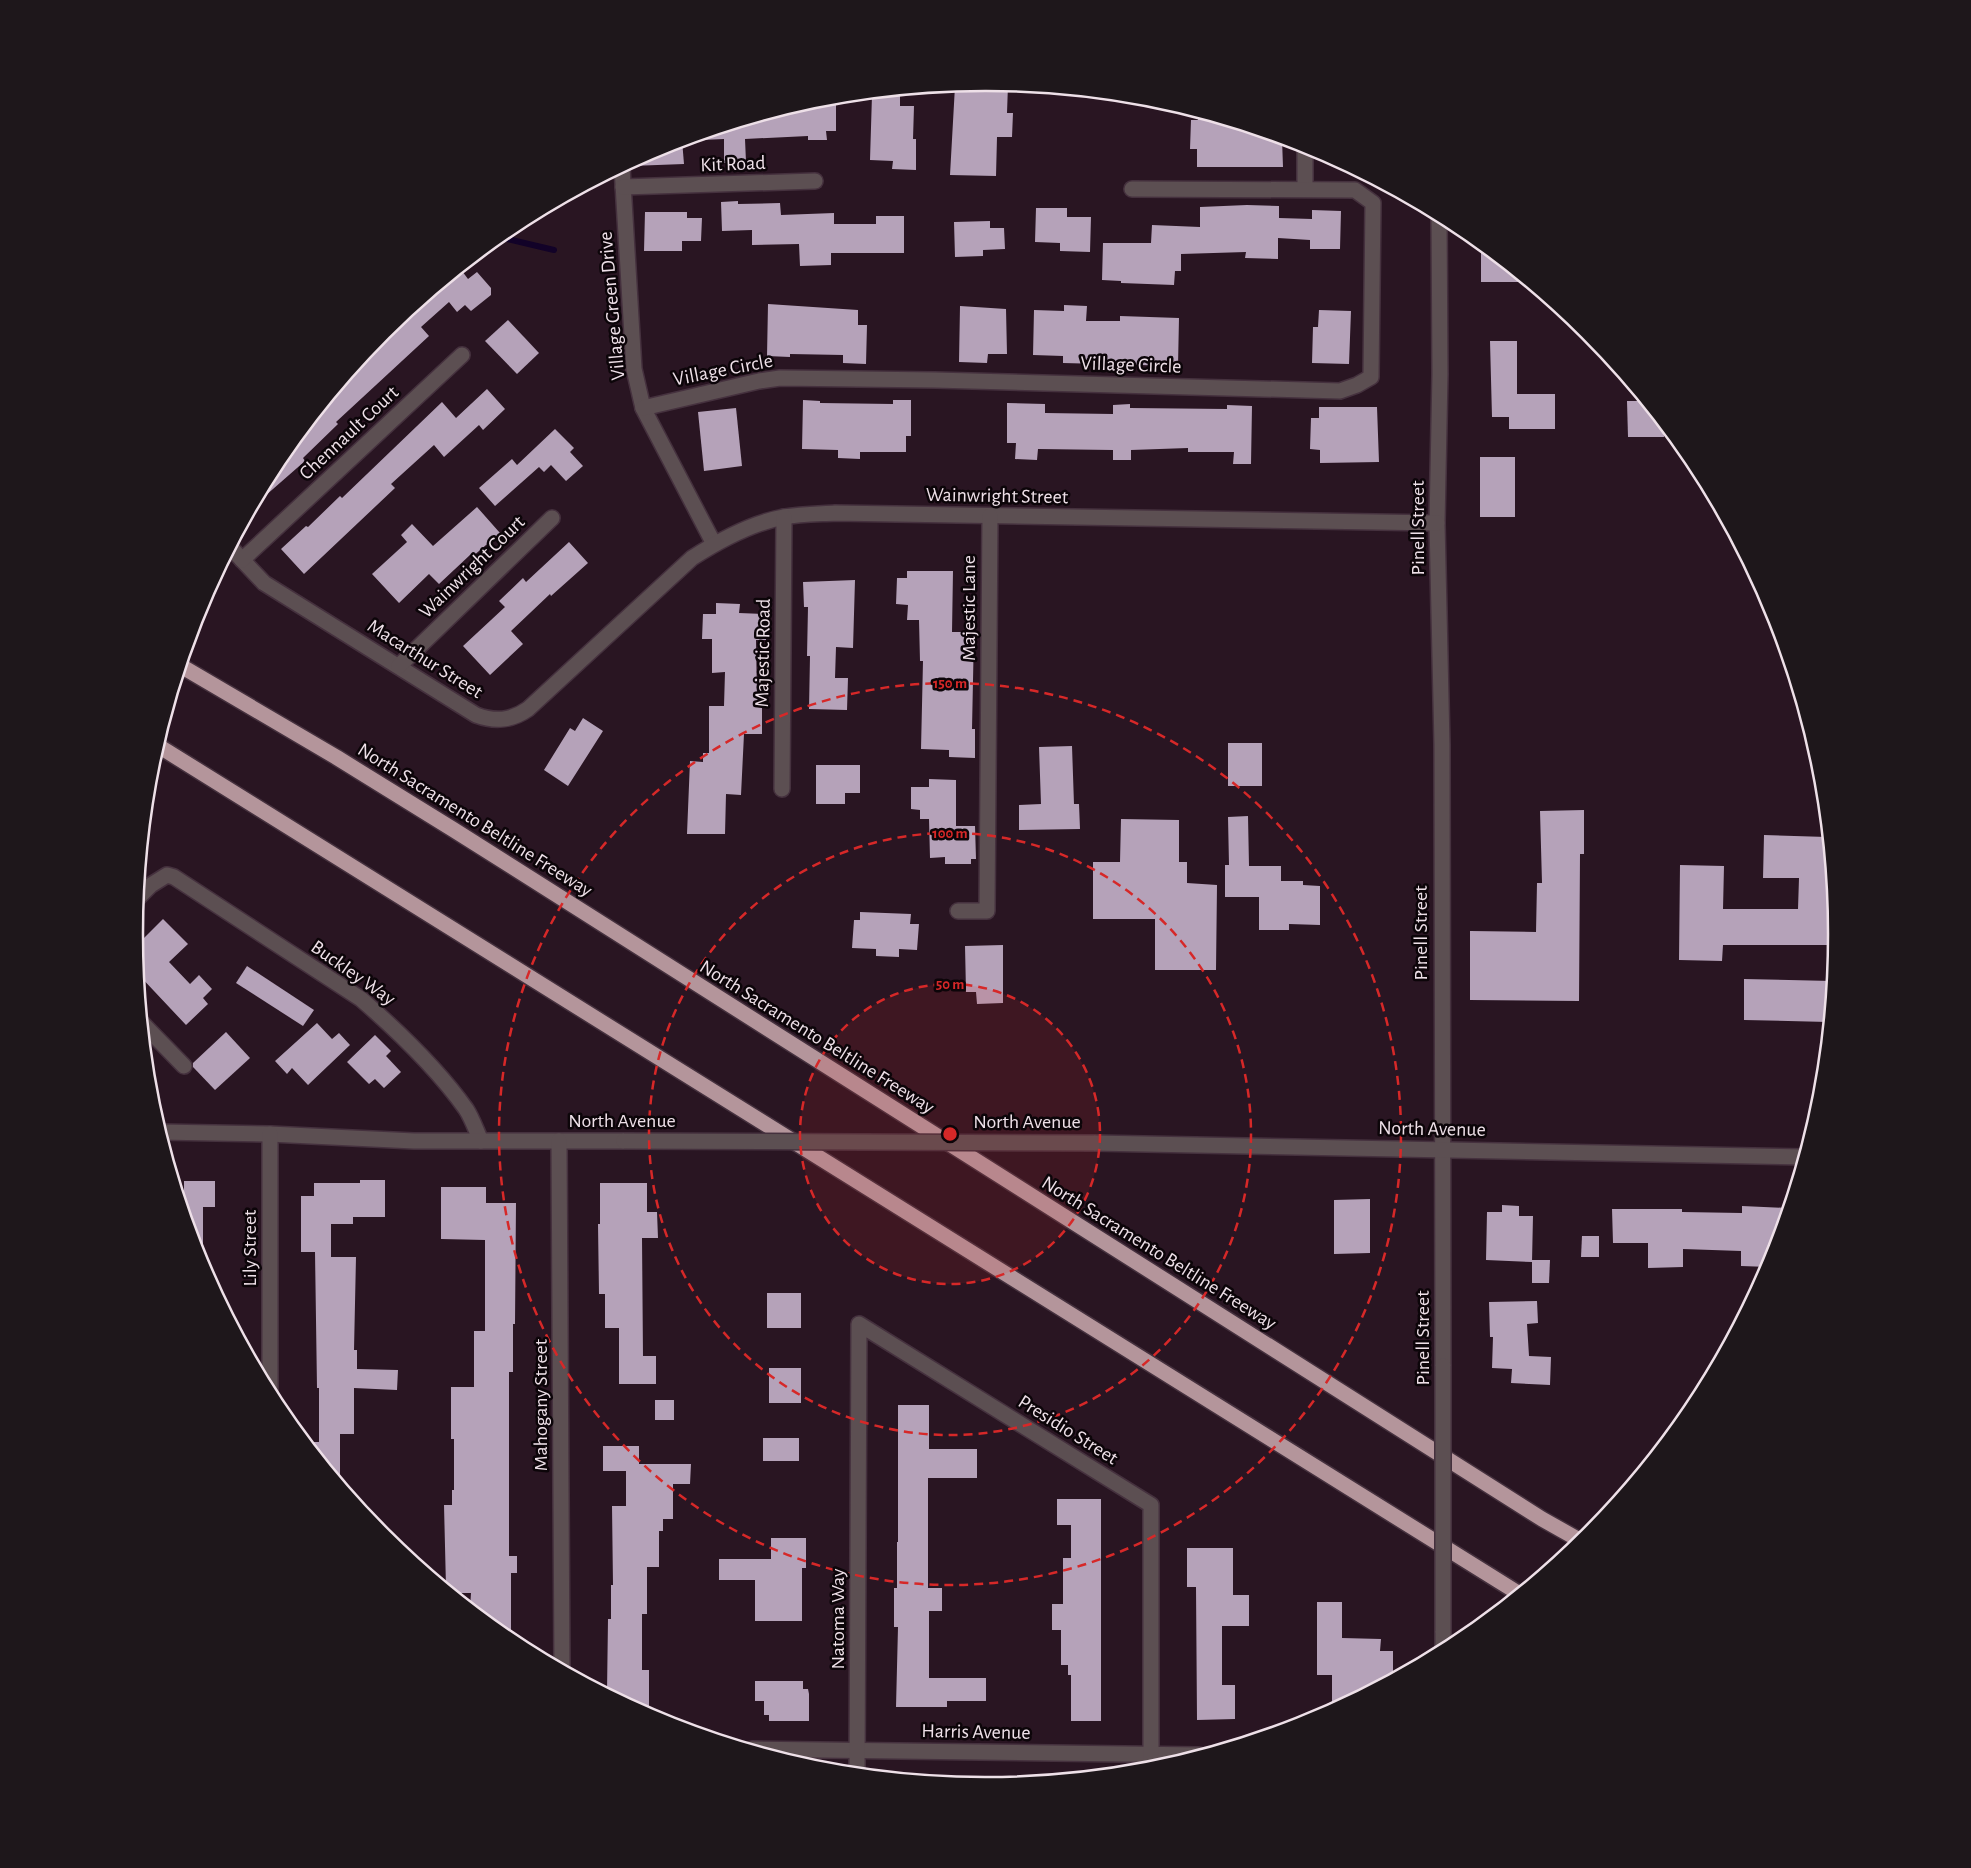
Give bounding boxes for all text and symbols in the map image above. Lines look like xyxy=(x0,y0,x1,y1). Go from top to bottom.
street label: Kit Road xyxy=(700,153,766,175)
street label: Village Green Drive xyxy=(596,231,628,381)
street label: Village Circle xyxy=(671,351,775,389)
street label: Village Circle xyxy=(1080,353,1182,377)
street label: Chennault Court xyxy=(296,382,403,484)
street label: Pinell Street xyxy=(1408,480,1428,576)
street label: Wainwright Street xyxy=(926,485,1069,507)
street label: Wainwright Court xyxy=(415,511,529,622)
street label: Majestic Lane xyxy=(959,555,979,661)
street label: Majestic Road xyxy=(752,598,774,708)
street label: Macarthur Street xyxy=(364,616,487,703)
text: 150 m xyxy=(933,676,967,691)
street label: North Sacramento Beltline Freeway xyxy=(354,739,596,901)
text: 100 m xyxy=(932,826,968,841)
street label: Pinell Street xyxy=(1411,885,1431,981)
street label: Buckley Way xyxy=(307,937,399,1010)
street label: North Sacramento Beltline Freeway xyxy=(696,956,938,1118)
text: 50 m xyxy=(936,977,964,992)
street label: North Avenue xyxy=(568,1111,676,1131)
street label: North Avenue xyxy=(973,1112,1081,1132)
street label: North Avenue xyxy=(1378,1118,1486,1140)
centre of rings xyxy=(941,1125,959,1143)
street label: North Sacramento Beltline Freeway xyxy=(1038,1172,1280,1334)
street label: Lily Street xyxy=(240,1209,260,1287)
street label: Pinell Street xyxy=(1413,1290,1433,1386)
street label: Mahogany Street xyxy=(531,1338,551,1471)
street label: Presidio Street xyxy=(1015,1391,1122,1469)
street label: Natoma Way xyxy=(828,1568,848,1670)
street label: Harris Avenue xyxy=(921,1721,1031,1743)

